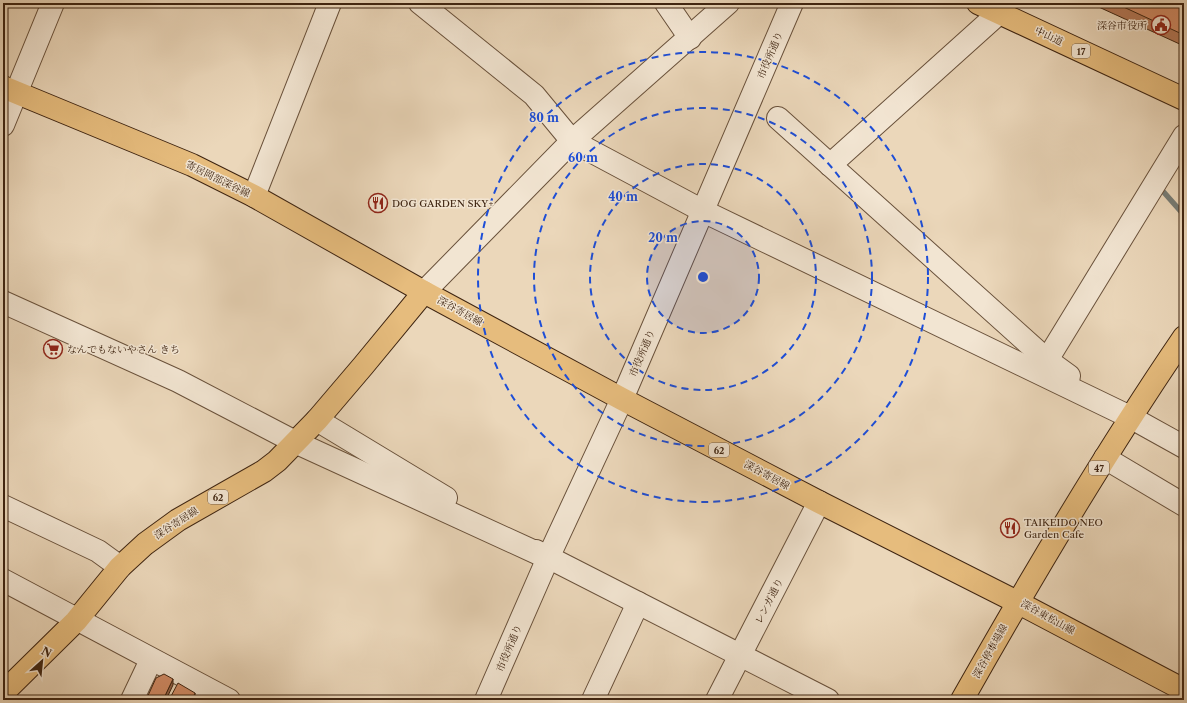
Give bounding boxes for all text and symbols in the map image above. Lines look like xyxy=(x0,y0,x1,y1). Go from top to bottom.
public building icon: 深谷市役所 xyxy=(1150,14,1172,36)
place label: 深谷市役所 xyxy=(1097,19,1147,32)
street label: 中山道 xyxy=(1033,24,1065,48)
street label: 市役所通り xyxy=(754,29,786,81)
road number: 17 xyxy=(1072,44,1090,58)
text: 80 m xyxy=(529,110,559,125)
text: 60 m xyxy=(568,150,598,165)
street label: 寄居岡部深谷線 xyxy=(184,158,252,200)
text: 40 m xyxy=(608,189,638,204)
restaurant icon: DOG GARDEN SKY+ xyxy=(367,192,389,214)
place label: DOG GARDEN SKY+ xyxy=(392,197,493,210)
text: 20 m xyxy=(648,230,678,245)
centre of rings xyxy=(696,270,710,284)
street label: 深谷寄居線 xyxy=(435,293,485,329)
street label: 市役所通り xyxy=(626,327,658,379)
supermarket icon: なんでもないやさん きち xyxy=(42,338,64,360)
place label: なんでもないやさん きち xyxy=(67,343,180,356)
road number: 62 xyxy=(709,443,729,457)
street label: 深谷寄居線 xyxy=(742,458,792,492)
road number: 47 xyxy=(1089,461,1109,475)
road number: 62 xyxy=(208,490,228,504)
street label: 深谷寄居線 xyxy=(151,504,201,542)
place label: TAIKEIDO NEO Garden Cafe xyxy=(1024,516,1103,541)
restaurant icon: TAIKEIDO NEO Garden Cafe xyxy=(999,517,1021,539)
street label: レンガ通り xyxy=(752,576,786,626)
street label: 深谷東松山線 xyxy=(1019,597,1077,637)
street label: 市役所通り xyxy=(493,622,525,674)
street label: 深谷停車場線 xyxy=(970,622,1010,680)
north arrow xyxy=(22,641,62,681)
text: N xyxy=(39,644,54,661)

